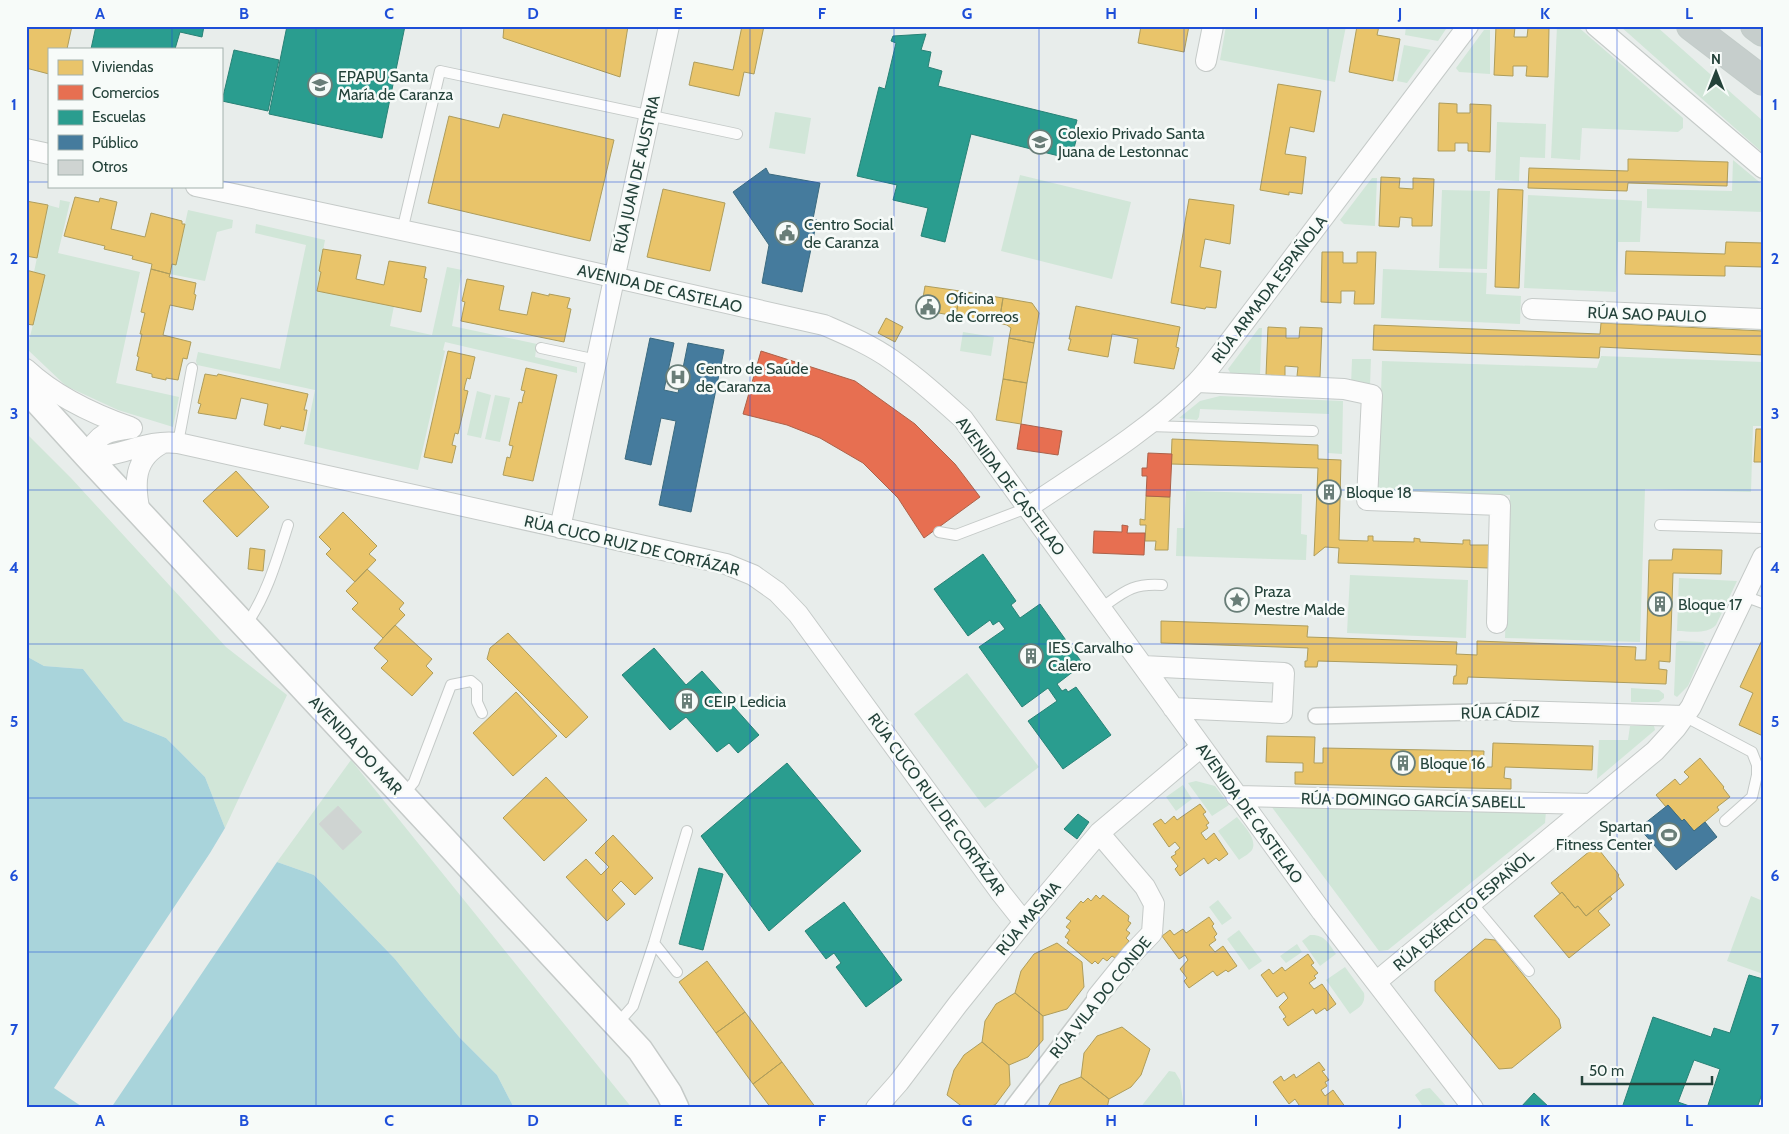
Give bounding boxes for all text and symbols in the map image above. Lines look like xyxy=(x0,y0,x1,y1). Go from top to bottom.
text: A xyxy=(95,4,105,23)
text: B xyxy=(239,4,249,23)
text: C xyxy=(384,4,394,23)
text: D xyxy=(527,4,539,23)
text: E xyxy=(673,4,683,23)
text: F xyxy=(818,4,827,23)
text: G xyxy=(962,4,972,23)
text: H xyxy=(1105,4,1117,23)
text: I xyxy=(1254,4,1258,23)
text: J xyxy=(1397,4,1402,23)
text: K xyxy=(1540,4,1550,23)
text: L xyxy=(1685,4,1693,23)
legend xyxy=(48,48,222,188)
north arrow xyxy=(1692,48,1742,98)
text: N xyxy=(1711,50,1721,68)
text: Viviendas xyxy=(92,58,153,76)
place label: EPAPU Santa María de Caranza xyxy=(338,67,454,104)
school or university icon: EPAPU Santa María de Caranza xyxy=(307,72,333,98)
text: Comercios xyxy=(92,84,159,102)
street label: RÚA JUAN DE AUSTRIA xyxy=(609,93,664,255)
text: 1 xyxy=(11,95,17,114)
text: 1 xyxy=(1772,95,1778,114)
text: Escuelas xyxy=(92,108,146,126)
place label: Colexio Privado Santa Juana de Lestonnac xyxy=(1057,124,1205,161)
school or university icon: Colexio Privado Santa Juana de Lestonnac xyxy=(1027,129,1053,155)
text: Público xyxy=(92,134,138,152)
text: Otros xyxy=(92,158,128,176)
street label: RÚA ARMADA ESPAÑOLA xyxy=(1208,212,1331,367)
place label: Centro Social de Caranza xyxy=(804,215,894,252)
public building icon: Centro Social de Caranza xyxy=(774,220,800,246)
text: 2 xyxy=(10,249,18,268)
text: 2 xyxy=(1771,249,1779,268)
street label: AVENIDA DE CASTELAO xyxy=(576,260,744,317)
place label: Oficina de Correos xyxy=(946,289,1019,326)
public building icon: Oficina de Correos xyxy=(915,294,941,320)
street label: RÚA SAO PAULO xyxy=(1587,303,1707,326)
place label: Centro de Saúde de Caranza xyxy=(696,359,808,396)
hospital icon: Centro de Saúde de Caranza xyxy=(665,364,691,390)
text: 3 xyxy=(10,404,18,423)
text: 3 xyxy=(1771,404,1779,423)
street label: AVENIDA DE CASTELAO xyxy=(952,413,1069,559)
building icon: Bloque 18 xyxy=(1316,479,1342,505)
place label: Bloque 18 xyxy=(1346,483,1412,502)
street label: RÚA CUCO RUIZ DE CORTÁZAR xyxy=(522,511,742,580)
text: 4 xyxy=(9,558,19,577)
text: 4 xyxy=(1770,558,1780,577)
place label: Praza Mestre Malde xyxy=(1254,582,1345,619)
place icon: Praza Mestre Malde xyxy=(1224,587,1250,613)
building icon: Bloque 17 xyxy=(1647,591,1673,617)
place label: Bloque 17 xyxy=(1678,595,1742,614)
place label: IES Carvalho Calero xyxy=(1048,638,1133,675)
building icon: IES Carvalho Calero xyxy=(1018,643,1044,669)
building icon: CEIP Ledicia xyxy=(674,688,700,714)
street label: AVENIDA DO MAR xyxy=(305,692,406,799)
place label: CEIP Ledicia xyxy=(704,692,787,711)
street label: RÚA CÁDIZ xyxy=(1461,702,1540,723)
street label: RÚA CUCO RUIZ DE CORTÁZAR xyxy=(864,710,1009,899)
text: 5 xyxy=(10,712,18,731)
text: 5 xyxy=(1771,712,1779,731)
street label: AVENIDA DE CASTELAO xyxy=(1192,740,1307,887)
building icon: Bloque 16 xyxy=(1390,750,1416,776)
place label: Bloque 16 xyxy=(1420,754,1485,773)
street label: RÚA DOMINGO GARCÍA SABELL xyxy=(1301,789,1525,812)
place label: Spartan Fitness Center xyxy=(1556,817,1653,854)
sports icon: Spartan Fitness Center xyxy=(1656,822,1682,848)
street label: RÚA EXÉRCITO ESPAÑOL xyxy=(1389,846,1537,975)
text: 6 xyxy=(10,866,19,885)
text: 6 xyxy=(1771,866,1780,885)
street label: RÚA MASAIA xyxy=(992,877,1065,959)
street label: RÚA VILA DO CONDE xyxy=(1045,933,1155,1062)
text: 7 xyxy=(10,1020,19,1039)
text: 7 xyxy=(1771,1020,1780,1039)
scale bar xyxy=(1582,1054,1712,1086)
text: 50 m xyxy=(1589,1062,1624,1080)
text: A xyxy=(95,1111,105,1130)
text: B xyxy=(239,1111,249,1130)
text: C xyxy=(384,1111,394,1130)
text: D xyxy=(527,1111,539,1130)
text: E xyxy=(673,1111,683,1130)
text: F xyxy=(818,1111,827,1130)
text: G xyxy=(962,1111,972,1130)
text: H xyxy=(1105,1111,1117,1130)
text: I xyxy=(1254,1111,1258,1130)
text: J xyxy=(1397,1111,1402,1130)
text: K xyxy=(1540,1111,1550,1130)
text: L xyxy=(1685,1111,1693,1130)

